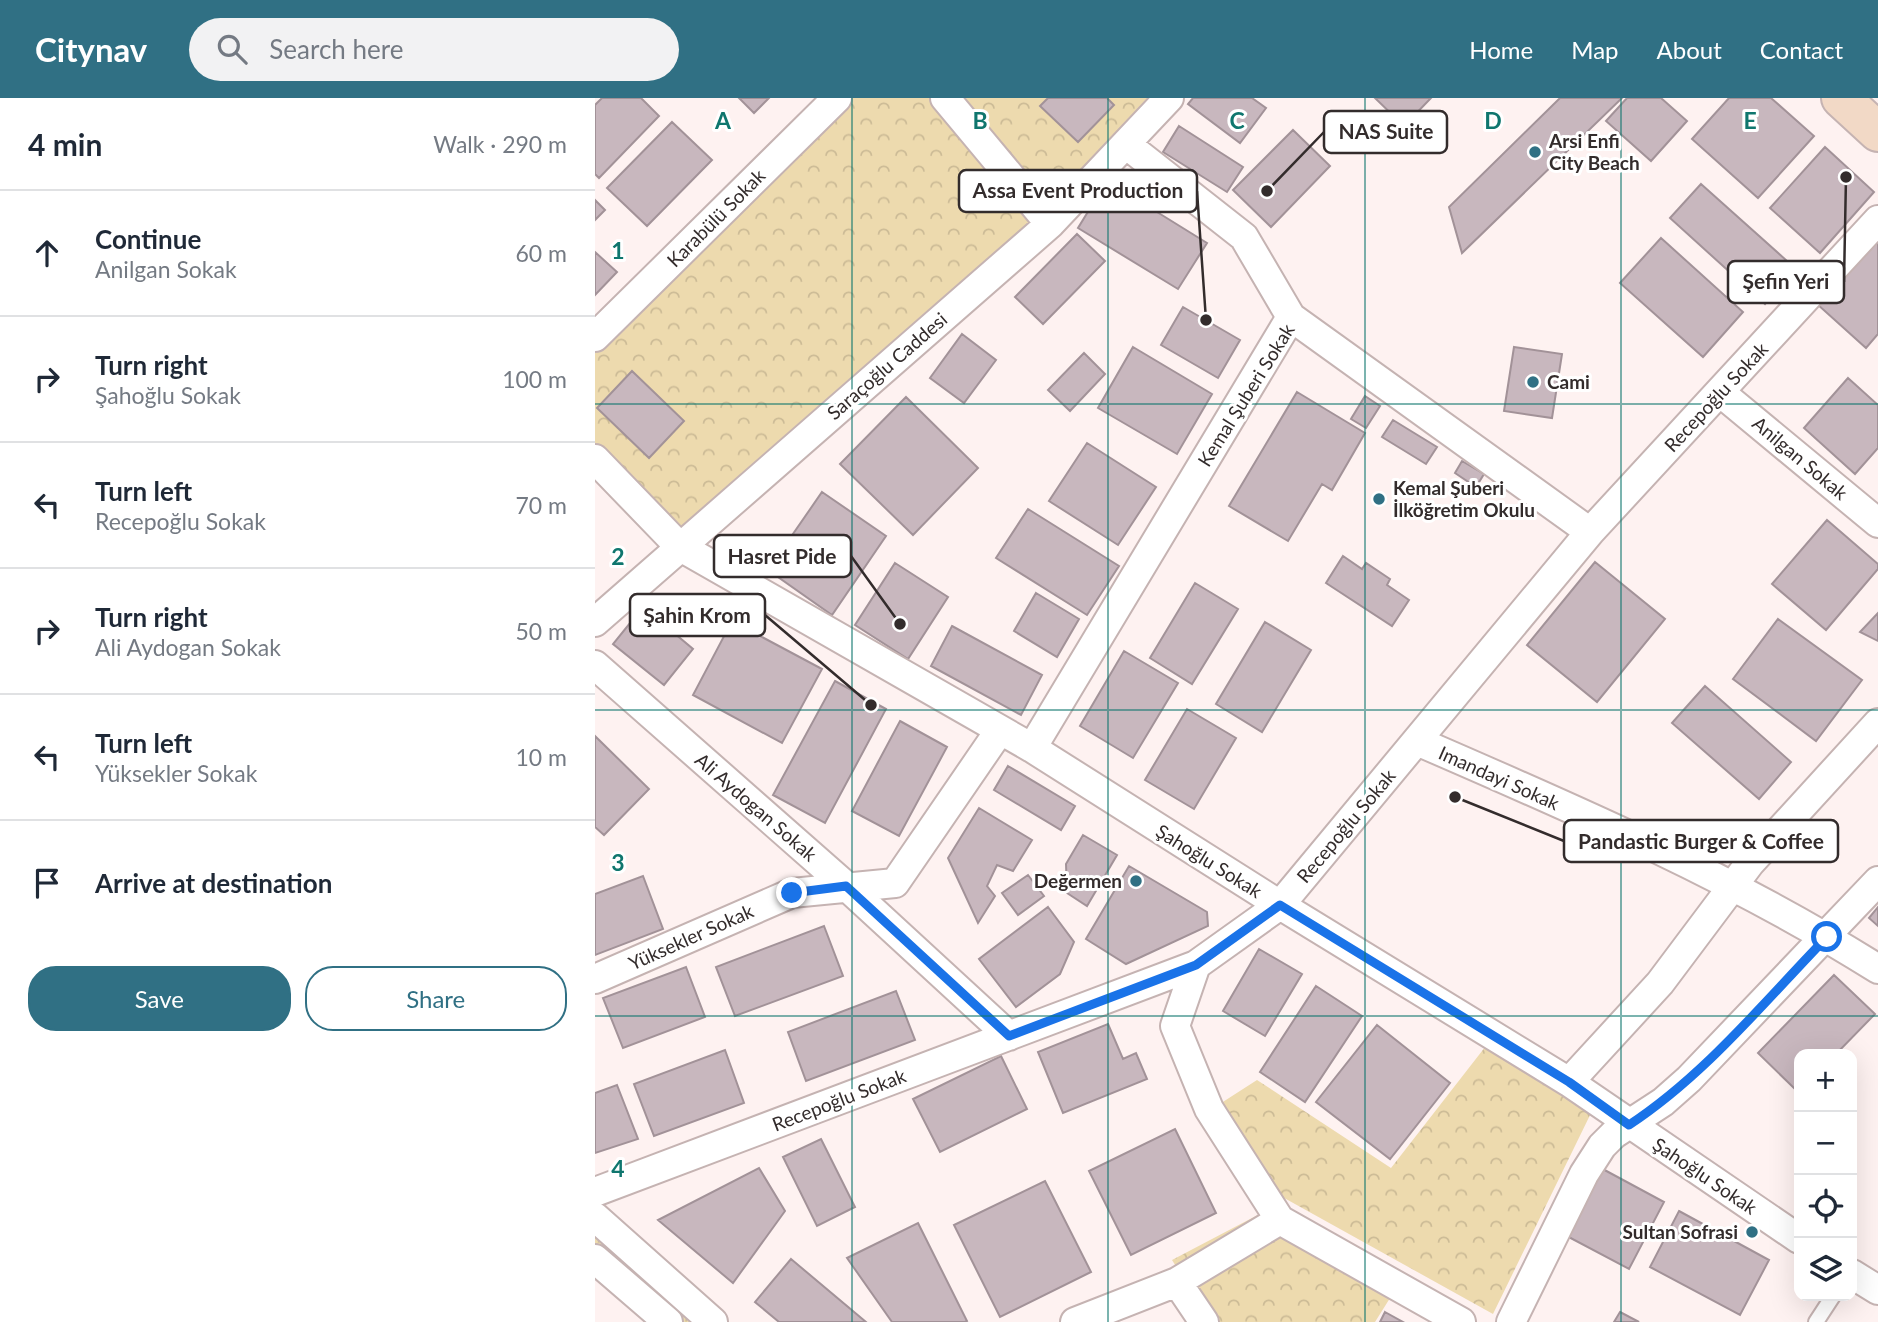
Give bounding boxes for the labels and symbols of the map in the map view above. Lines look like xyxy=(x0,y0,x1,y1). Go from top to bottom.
text: A xyxy=(714,106,732,134)
text: B xyxy=(972,106,988,134)
text: C xyxy=(1229,106,1245,134)
text: D xyxy=(1484,106,1502,134)
text: E xyxy=(1743,106,1757,134)
callout: NAS Suite xyxy=(1324,111,1447,153)
text: NAS Suite xyxy=(1339,118,1433,143)
place label: Arsi Enfi City Beach xyxy=(1548,129,1640,174)
marker: Arsi Enfi City Beach xyxy=(1527,144,1543,160)
street label: Karabülü Sokak xyxy=(662,164,770,271)
callout: Assa Event Production xyxy=(959,170,1197,212)
text: Assa Event Production xyxy=(972,177,1183,202)
text: 1 xyxy=(611,236,625,264)
callout: Şefin Yeri xyxy=(1728,261,1844,303)
text: Şefin Yeri xyxy=(1743,268,1829,293)
street label: Saraçoğlu Caddesi xyxy=(822,307,951,424)
street label: Kemal Şuberi Sokak xyxy=(1192,319,1299,470)
street label: Recepoğlu Sokak xyxy=(1659,337,1772,456)
place label: Cami xyxy=(1547,370,1590,393)
marker: Cami xyxy=(1525,374,1541,390)
street label: Anilgan Sokak xyxy=(1748,411,1853,504)
place label: Kemal Şuberi İlköğretim Okulu xyxy=(1393,476,1535,521)
marker: Kemal Şuberi İlköğretim Okulu xyxy=(1371,491,1387,507)
callout: Hasret Pide xyxy=(714,535,851,577)
text: 2 xyxy=(611,542,625,570)
text: Hasret Pide xyxy=(728,543,836,568)
callout: Şahin Krom xyxy=(630,594,765,636)
text: Şahin Krom xyxy=(643,602,751,627)
street label: Imandayi Sokak xyxy=(1435,741,1563,815)
street label: Ali Aydogan Sokak xyxy=(691,748,822,866)
street label: Recepoğlu Sokak xyxy=(1291,764,1400,887)
street label: Şahoğlu Sokak xyxy=(1152,819,1267,902)
callout: Pandastic Burger & Coffee xyxy=(1564,820,1838,862)
text: Pandastic Burger & Coffee xyxy=(1578,828,1824,853)
text: 3 xyxy=(611,848,625,876)
place label: Değermen xyxy=(1034,869,1122,892)
marker: Değermen xyxy=(1128,873,1144,889)
route end xyxy=(776,877,807,908)
street label: Yüksekler Sokak xyxy=(625,899,757,974)
route start xyxy=(1811,921,1842,952)
street label: Recepoğlu Sokak xyxy=(769,1063,909,1136)
street label: Şahoğlu Sokak xyxy=(1649,1132,1762,1219)
text: 4 xyxy=(611,1154,625,1182)
place label: Sultan Sofrasi xyxy=(1623,1220,1738,1243)
marker: Sultan Sofrasi xyxy=(1744,1224,1760,1240)

